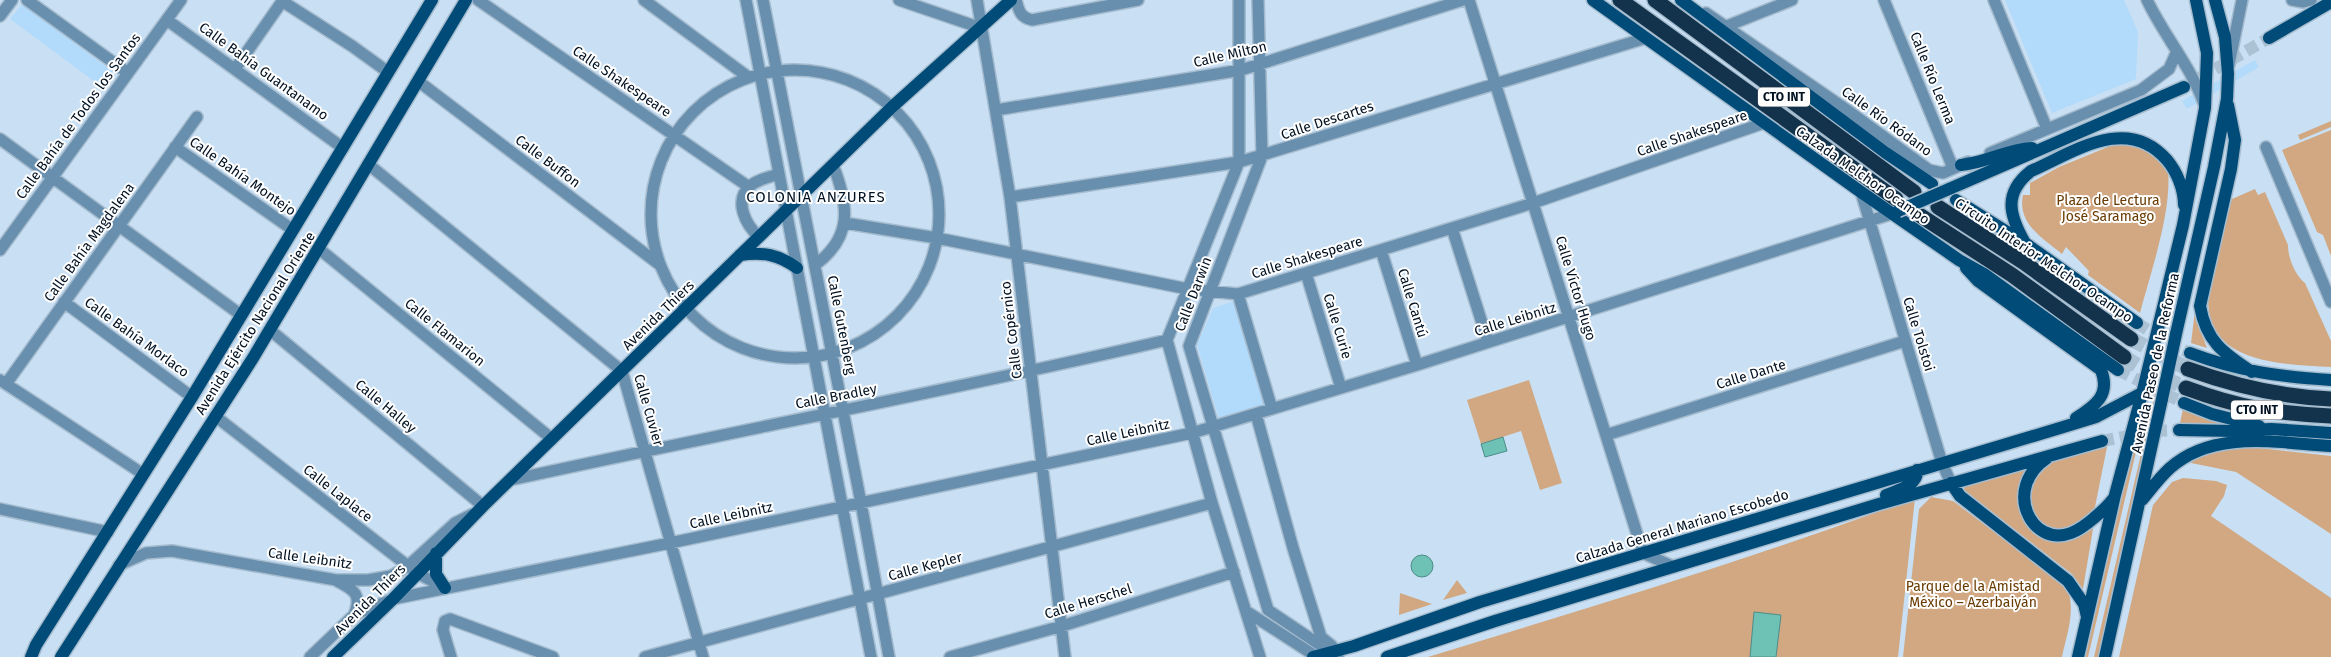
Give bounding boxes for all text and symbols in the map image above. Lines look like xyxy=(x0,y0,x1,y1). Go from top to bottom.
street label: Calle Bahía Guantanamo xyxy=(196,19,332,124)
street label: Calle Río Lerma xyxy=(1906,29,1959,127)
street label: Calle Bahía de Todos los Santos xyxy=(12,30,145,203)
street label: Calle Milton xyxy=(1192,38,1268,71)
street label: Calle Shakespeare xyxy=(569,42,674,121)
street label: Calle Río Ródano xyxy=(1838,83,1935,160)
road number: CTO INT xyxy=(1758,88,1810,106)
street label: Calle Descartes xyxy=(1279,97,1376,143)
street label: Calle Shakespeare xyxy=(1635,107,1749,160)
street label: Calzada Melchor Ocampo xyxy=(1792,123,1933,228)
street label: Calle Buffon xyxy=(512,131,584,191)
street label: Calle Bahía Montejo xyxy=(186,133,299,220)
street label: Calle Bahía Magdalena xyxy=(40,179,138,305)
district label: COLONIA ANZURES xyxy=(746,188,886,206)
park label: Plaza de Lectura José Saramago xyxy=(2056,192,2160,225)
street label: Circuito Interior Melchor Ocampo xyxy=(1952,194,2136,326)
street label: Avenida Ejército Nacional Oriente xyxy=(192,229,319,418)
street label: Calle Shakespeare xyxy=(1250,232,1365,282)
street label: Calle Víctor Hugo xyxy=(1552,234,1599,342)
street label: Calle Darwin xyxy=(1171,254,1216,334)
street label: Calle Cantú xyxy=(1394,267,1431,340)
street label: Avenida Paseo de la Reforma xyxy=(2128,271,2183,455)
street label: Calle Gutenberg xyxy=(824,274,860,377)
street label: Avenida Thiers xyxy=(619,277,698,354)
street label: Calle Copérnico xyxy=(997,280,1026,380)
street label: Calle Curie xyxy=(1320,291,1356,361)
street label: Calle Bahía Morlaco xyxy=(81,294,192,381)
street label: Calle Flamarion xyxy=(401,295,488,370)
street label: Calle Tolstoi xyxy=(1899,295,1938,373)
street label: Calle Leibnitz xyxy=(1472,299,1558,340)
street label: Calle Dante xyxy=(1714,356,1788,393)
street label: Calle Cuvier xyxy=(630,372,667,449)
street label: Calle Halley xyxy=(352,376,420,437)
street label: Calle Bradley xyxy=(794,380,878,413)
road number: CTO INT xyxy=(2231,400,2283,420)
street label: Calle Leibnitz xyxy=(1085,415,1171,450)
street label: Calle Laplace xyxy=(300,461,376,526)
street label: Calzada General Mariano Escobedo xyxy=(1574,486,1791,567)
street label: Calle Leibnitz xyxy=(688,498,774,533)
street label: Calle Leibnitz xyxy=(267,544,353,573)
street label: Calle Kepler xyxy=(886,548,964,584)
street label: Avenida Thiers xyxy=(331,560,410,638)
park label: Parque de la Amistad México – Azerbaiyán xyxy=(1906,578,2040,611)
street label: Calle Herschel xyxy=(1043,580,1134,623)

